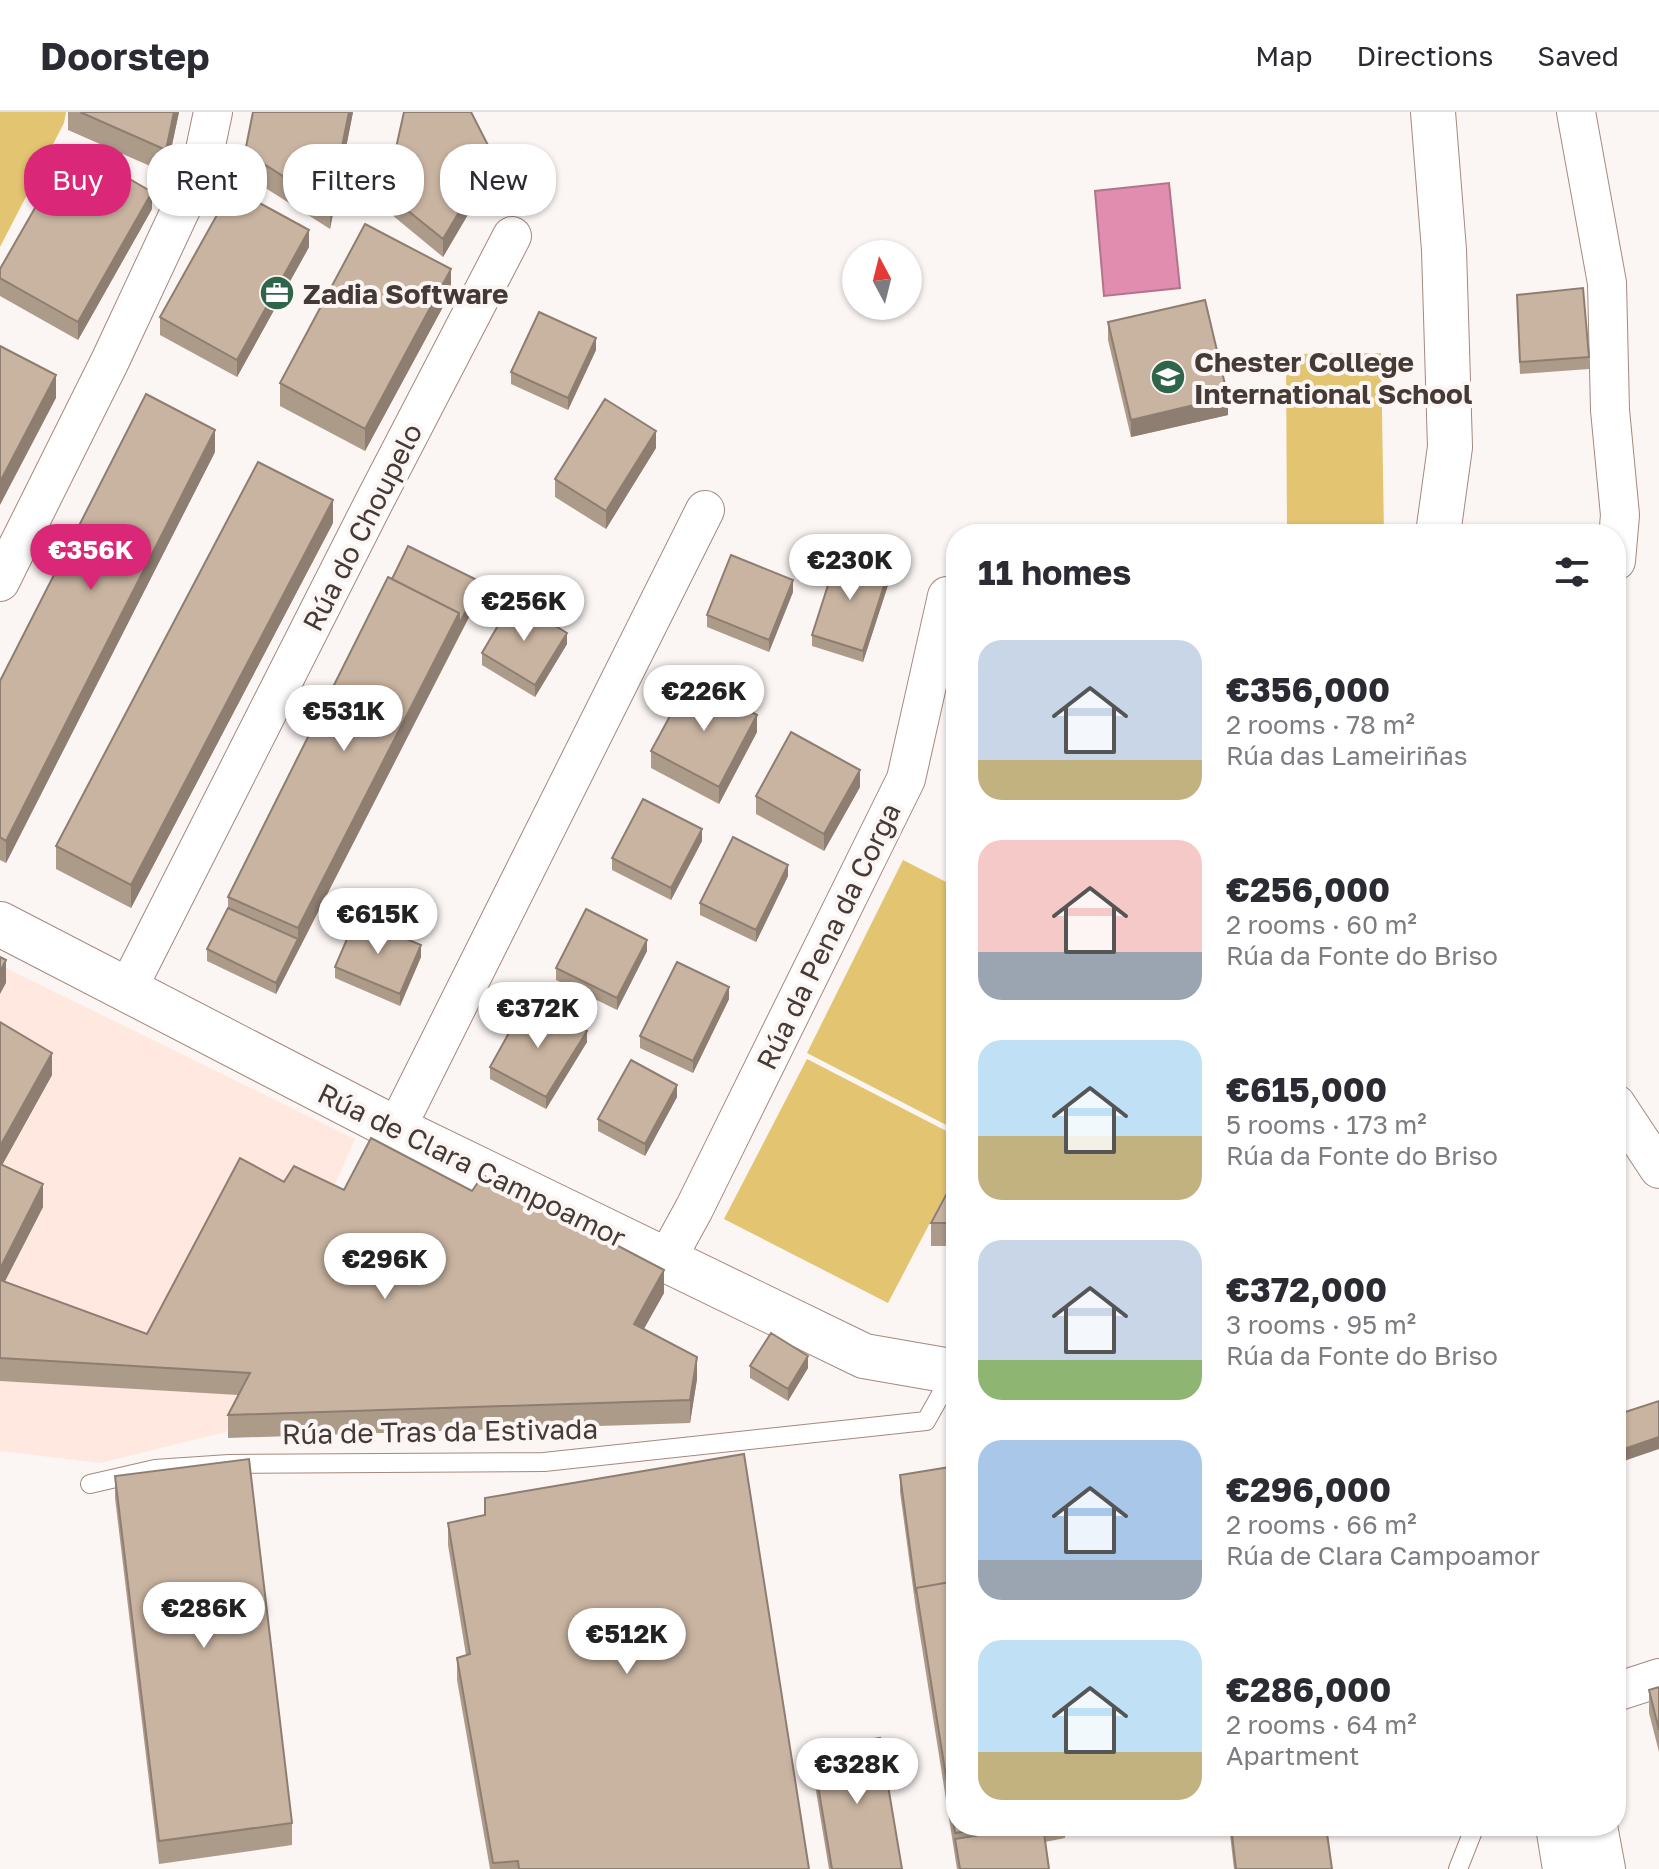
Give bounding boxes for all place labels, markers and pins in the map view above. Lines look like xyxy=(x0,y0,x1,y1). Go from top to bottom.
office icon: Zadia Software xyxy=(258,274,296,312)
place label: Zadia Software xyxy=(303,277,509,310)
place label: Chester College International School xyxy=(1194,345,1472,410)
school or university icon: Chester College International School xyxy=(1149,358,1187,396)
pin: €356K xyxy=(35,524,147,592)
pin: €230K xyxy=(794,534,906,602)
pin: €256K xyxy=(468,575,580,643)
pin: €226K xyxy=(648,665,760,733)
pin: €531K xyxy=(288,685,400,753)
pin: €615K xyxy=(322,888,434,956)
pin: €372K xyxy=(482,982,594,1050)
pin: €296K xyxy=(329,1233,441,1301)
pin: €286K xyxy=(148,1582,260,1650)
pin: €512K xyxy=(571,1608,683,1676)
pin: €328K xyxy=(801,1738,913,1806)

